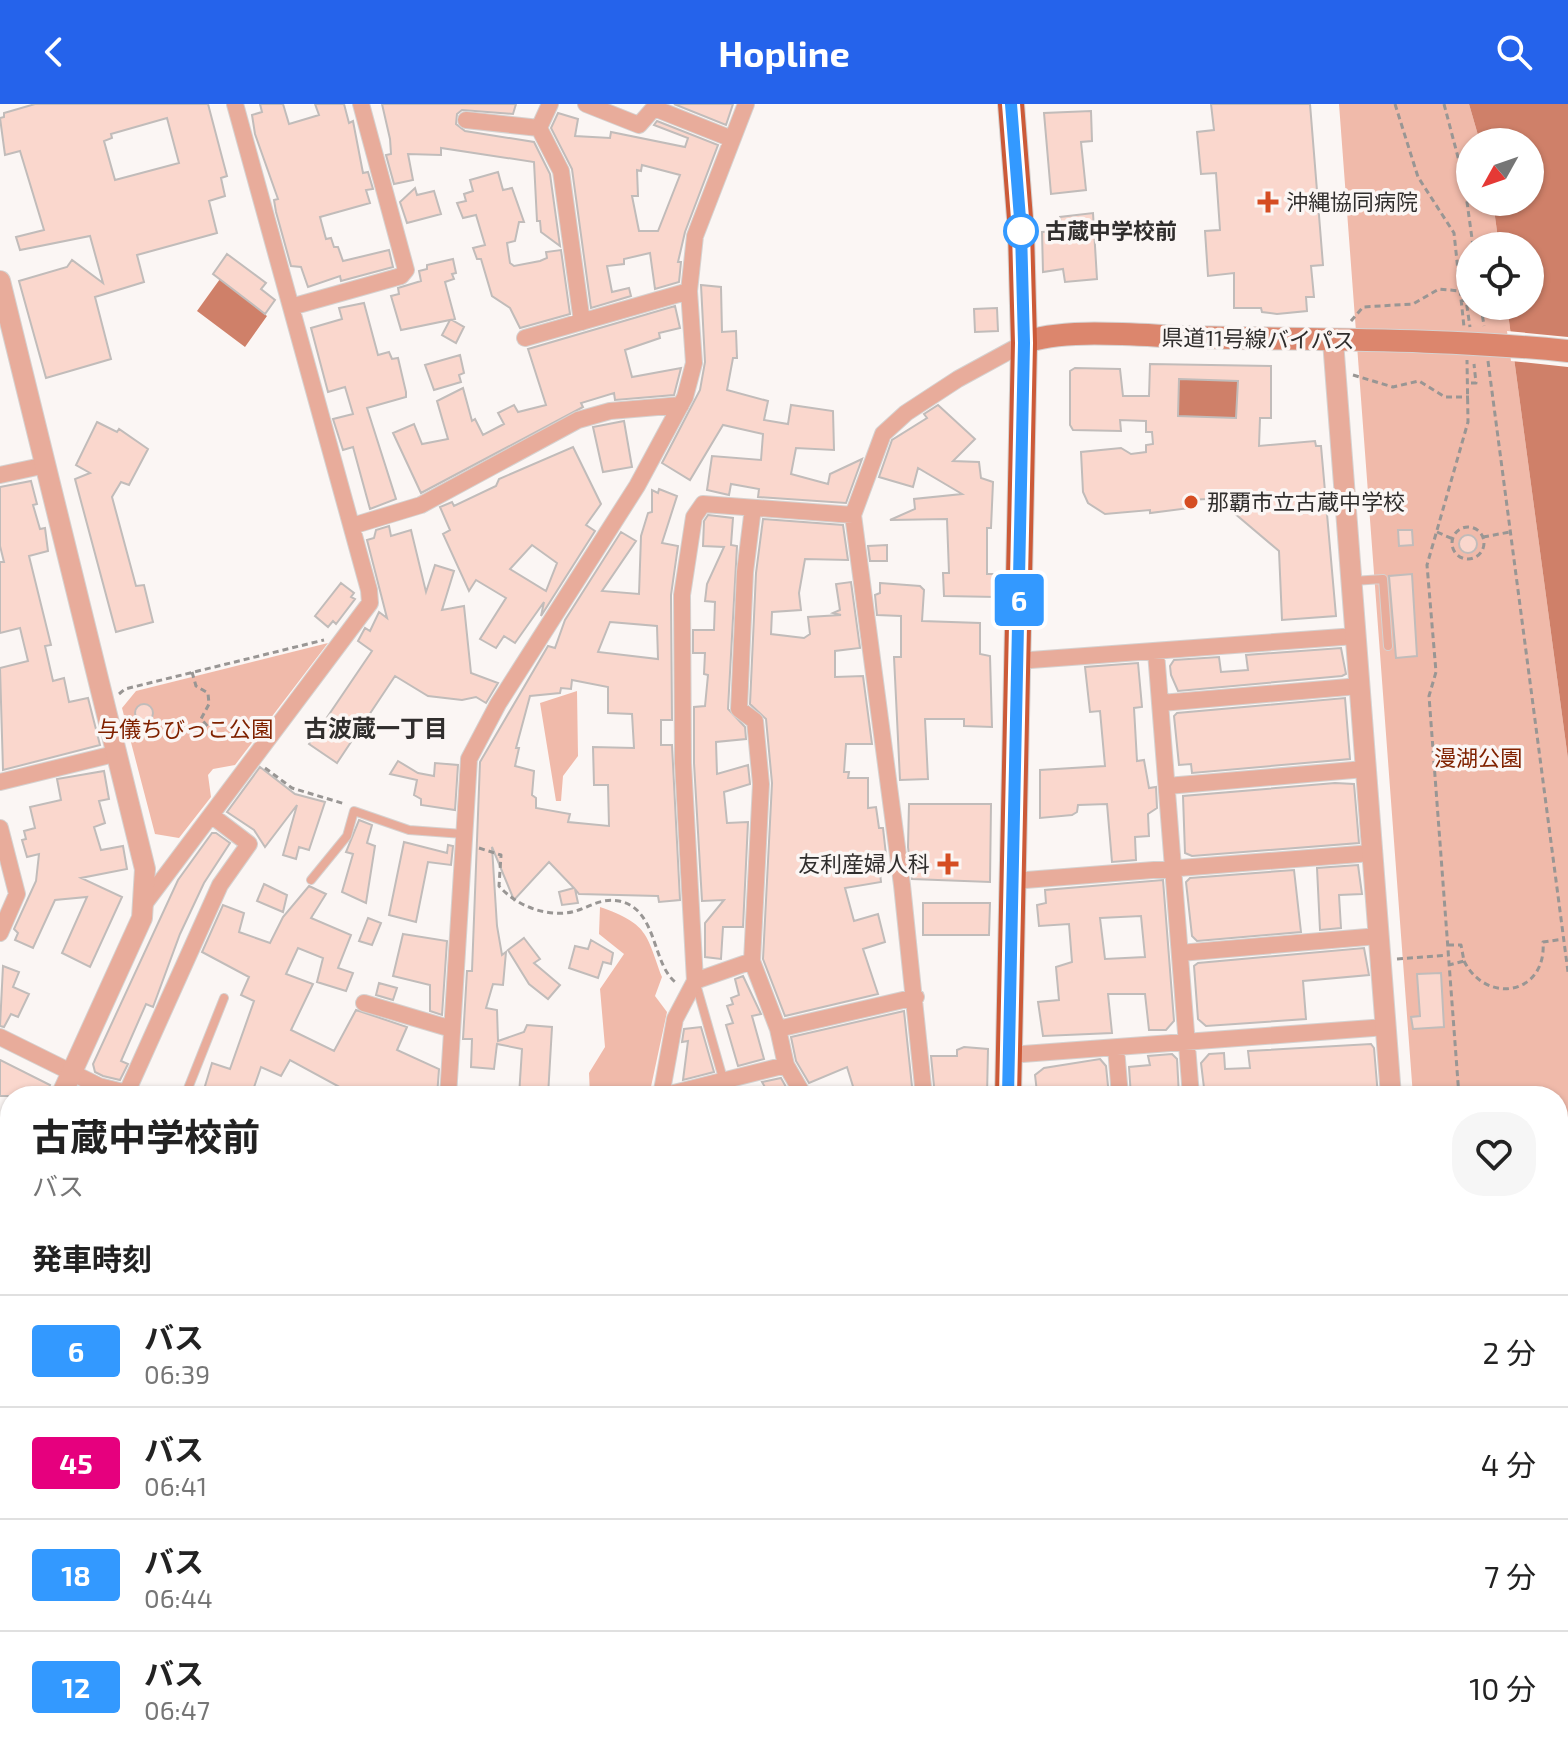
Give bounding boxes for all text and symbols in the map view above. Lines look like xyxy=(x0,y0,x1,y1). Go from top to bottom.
icon: back xyxy=(32,30,76,74)
icon: search xyxy=(1492,30,1536,74)
text: Hopline xyxy=(718,31,850,74)
north arrow xyxy=(1456,128,1544,216)
map controls xyxy=(1456,128,1544,320)
place label: 沖縄協同病院 xyxy=(1286,188,1418,214)
marker: 沖縄協同病院 xyxy=(1257,191,1279,213)
marker: 古蔵中学校前 xyxy=(1004,214,1038,248)
place label: 古蔵中学校前 xyxy=(1045,217,1177,243)
button: locate xyxy=(1456,232,1544,320)
street label: 県道11号線バイパス xyxy=(1161,323,1355,353)
place label: 那覇市立古蔵中学校 xyxy=(1207,488,1405,514)
marker: 那覇市立古蔵中学校 xyxy=(1182,493,1200,511)
line badge: 6 xyxy=(993,574,1045,626)
text: 6 xyxy=(1011,583,1027,617)
district label: 古波蔵一丁目 xyxy=(304,713,448,742)
park label: 与儀ちびっこ公園 xyxy=(97,715,273,741)
park label: 漫湖公園 xyxy=(1434,744,1522,770)
place label: 友利産婦人科 xyxy=(798,850,930,876)
marker: 友利産婦人科 xyxy=(937,853,959,875)
button: heart xyxy=(1452,1112,1536,1196)
text: 古蔵中学校前 xyxy=(32,1113,260,1159)
text: バス xyxy=(32,1170,84,1201)
text: 発車時刻 xyxy=(32,1240,152,1276)
text: バス xyxy=(144,1319,204,1355)
text: 6 xyxy=(68,1334,84,1368)
text: 2 分 xyxy=(1482,1334,1536,1370)
text: 06:39 xyxy=(144,1358,210,1389)
text: バス xyxy=(144,1431,204,1467)
text: 45 xyxy=(59,1446,93,1480)
text: 4 分 xyxy=(1481,1446,1536,1482)
text: 06:41 xyxy=(144,1470,207,1501)
text: バス xyxy=(144,1543,204,1579)
text: 18 xyxy=(61,1558,91,1592)
text: 7 分 xyxy=(1484,1558,1536,1594)
text: 06:44 xyxy=(144,1582,213,1613)
text: バス xyxy=(144,1655,204,1691)
text: 12 xyxy=(62,1670,90,1704)
text: 10 分 xyxy=(1469,1670,1536,1706)
text: 06:47 xyxy=(144,1694,210,1725)

